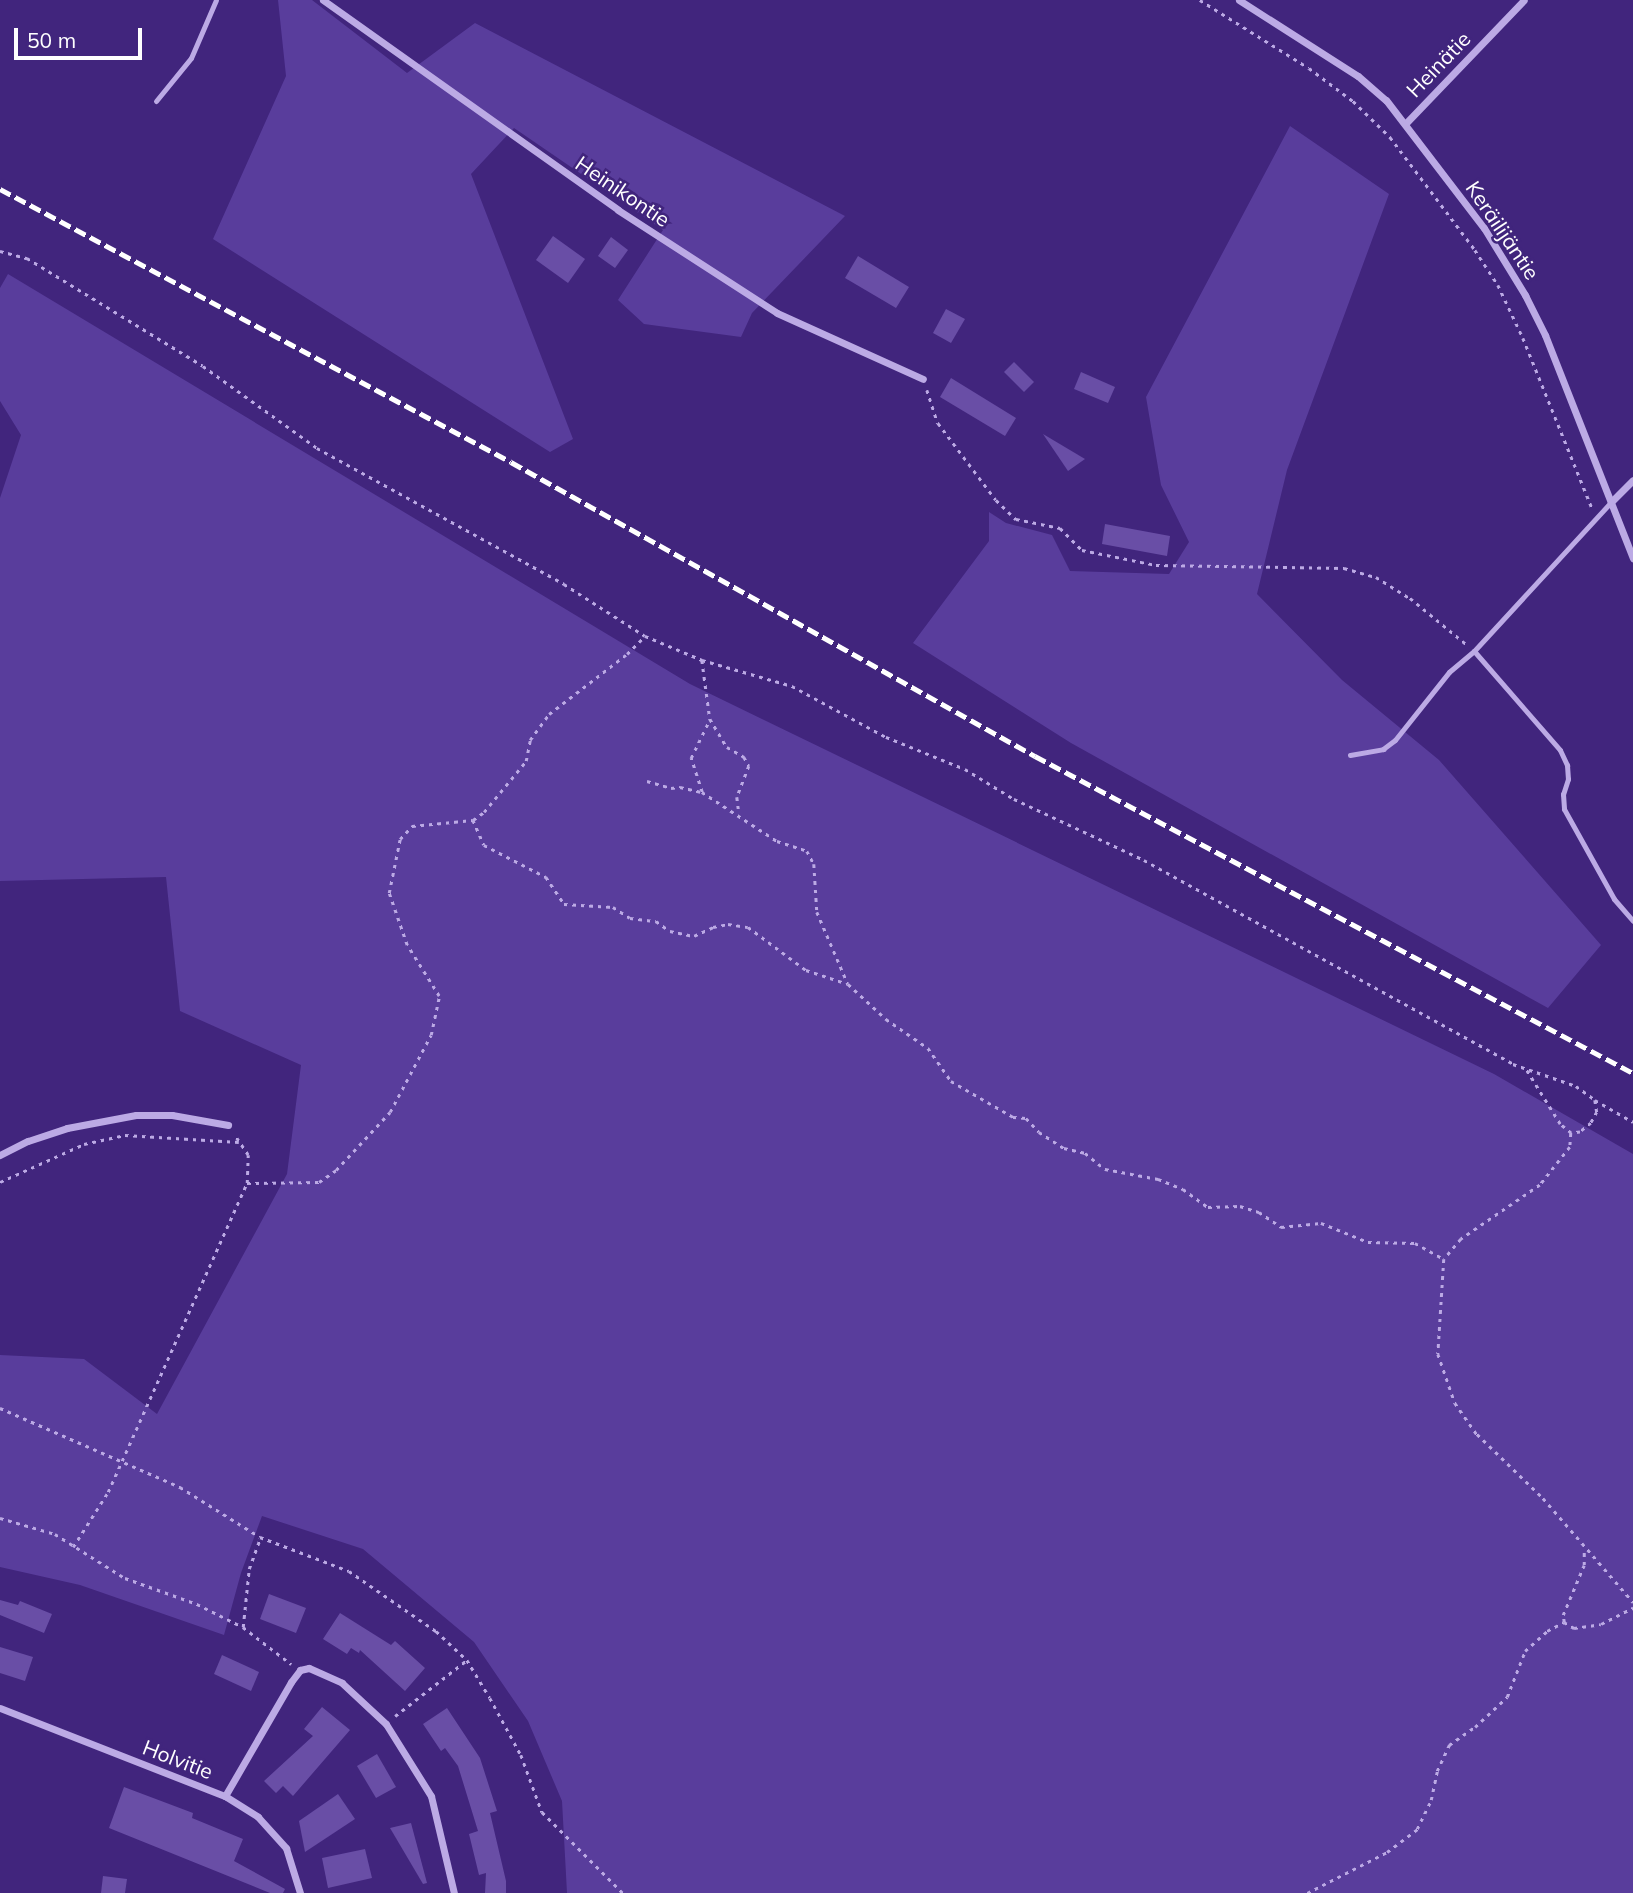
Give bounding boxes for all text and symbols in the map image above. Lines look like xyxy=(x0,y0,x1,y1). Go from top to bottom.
scale bar xyxy=(18,14,145,58)
street label: Heinätie xyxy=(1401,26,1475,102)
text: 50 m xyxy=(27,27,76,53)
street label: Heinikontie xyxy=(571,150,675,232)
street label: Keräilijäntie xyxy=(1461,176,1545,284)
street label: Holvitie xyxy=(139,1734,217,1784)

